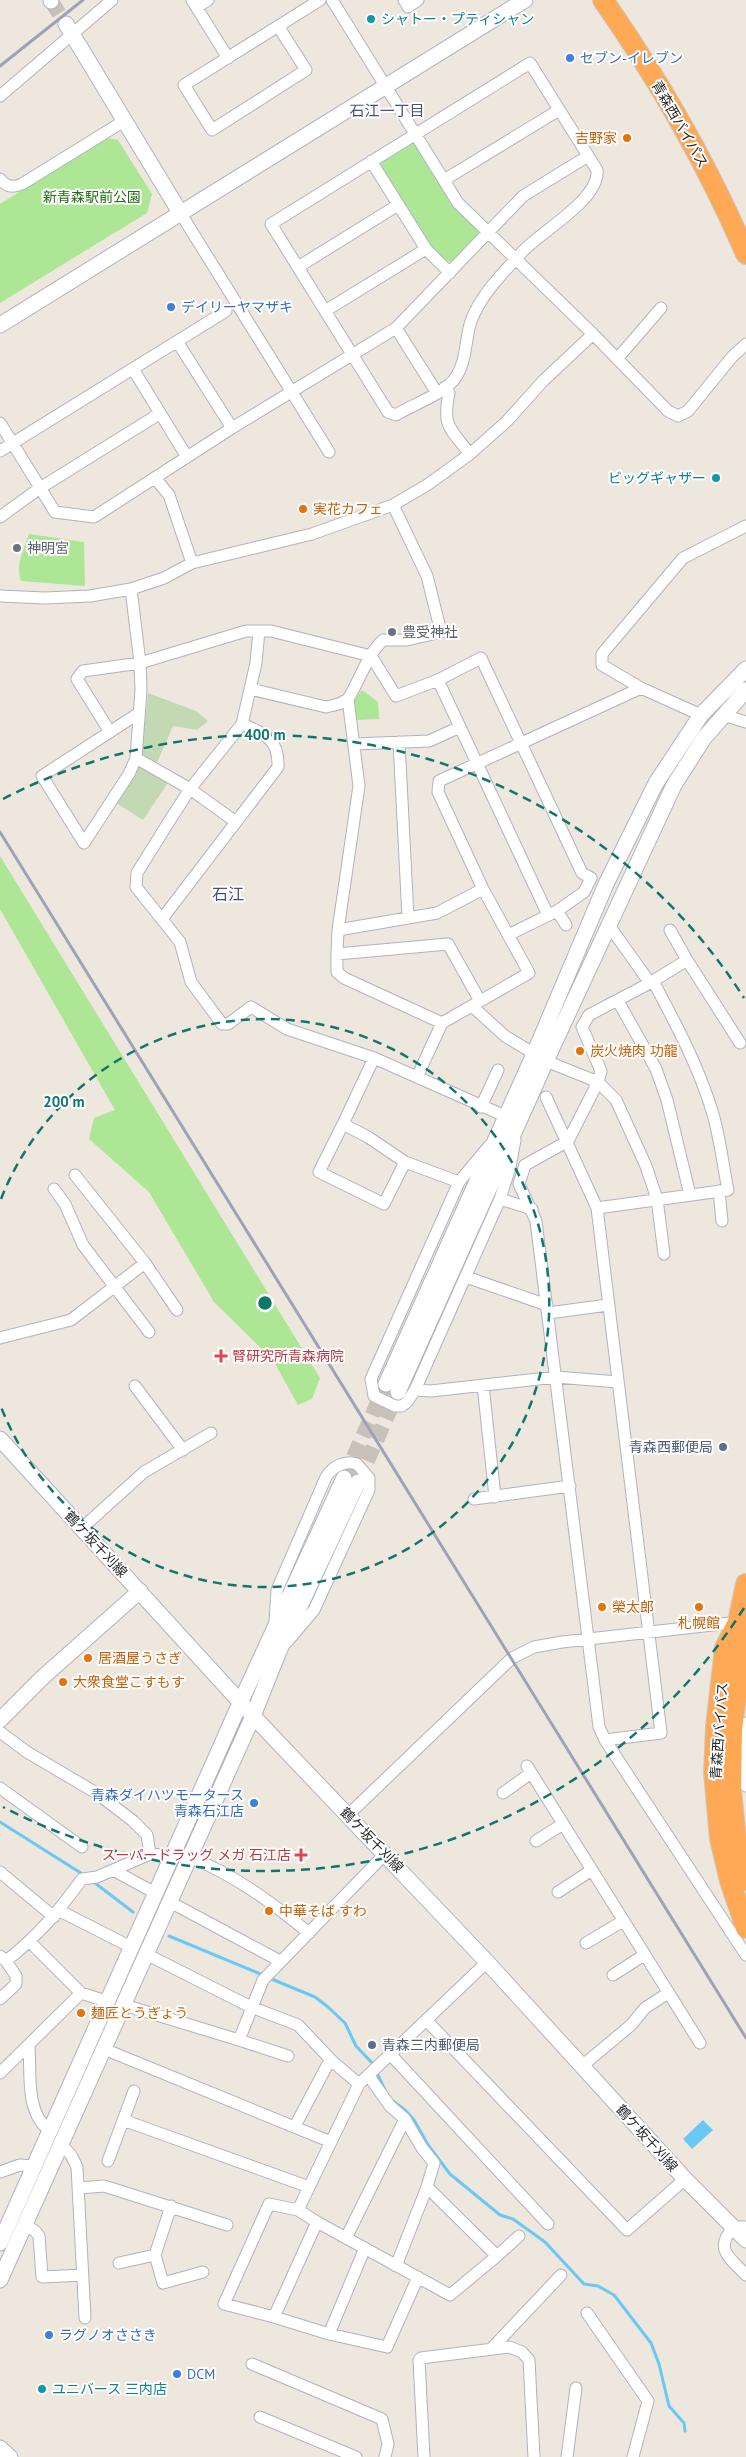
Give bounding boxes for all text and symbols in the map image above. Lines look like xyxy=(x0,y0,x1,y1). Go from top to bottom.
place label: シャトー・プティシャン xyxy=(381,10,534,28)
marker: シャトー・プティシャン xyxy=(365,13,377,25)
place label: セブン-イレブン xyxy=(580,49,683,67)
marker: セブン-イレブン xyxy=(564,52,576,64)
street label: 青森西バイパス xyxy=(648,77,712,171)
district label: 石江一丁目 xyxy=(349,101,425,120)
place label: 吉野家 xyxy=(575,129,617,147)
marker: 吉野家 xyxy=(621,132,633,144)
park label: 新青森駅前公園 xyxy=(43,188,141,206)
place label: デイリーヤマザキ xyxy=(181,298,293,316)
marker: デイリーヤマザキ xyxy=(165,301,177,313)
place label: ビッグギャザー xyxy=(608,469,706,487)
marker: ビッグギャザー xyxy=(710,472,722,484)
place label: 実花カフェ xyxy=(313,500,383,518)
marker: 実花カフェ xyxy=(297,503,309,515)
place label: 神明宮 xyxy=(27,539,69,557)
marker: 神明宮 xyxy=(11,542,23,554)
place label: 豊受神社 xyxy=(402,623,458,641)
marker: 豊受神社 xyxy=(386,626,398,638)
text: 400 m xyxy=(244,725,286,744)
district label: 石江 xyxy=(212,884,244,904)
place label: 炭火焼肉 功龍 xyxy=(590,1042,678,1060)
marker: 炭火焼肉 功龍 xyxy=(574,1045,586,1057)
text: 200 m xyxy=(43,1092,85,1111)
centre of rings xyxy=(256,1294,274,1312)
place label: 腎研究所青森病院 xyxy=(232,1347,344,1365)
marker: 腎研究所青森病院 xyxy=(214,1349,228,1363)
place label: 青森西郵便局 xyxy=(629,1438,713,1456)
marker: 青森西郵便局 xyxy=(717,1441,729,1453)
street label: 鶴ケ坂千刈線 xyxy=(61,1507,131,1581)
place label: 榮太郎 xyxy=(612,1598,654,1616)
marker: 榮太郎 xyxy=(596,1601,608,1613)
marker: 札幌館 xyxy=(693,1601,705,1613)
place label: 札幌館 xyxy=(678,1614,720,1632)
place label: 居酒屋うさぎ xyxy=(98,1649,182,1667)
marker: 居酒屋うさぎ xyxy=(82,1652,94,1664)
place label: 大衆食堂こすもす xyxy=(73,1673,185,1691)
marker: 大衆食堂こすもす xyxy=(57,1676,69,1688)
street label: 青森西バイパス xyxy=(707,1682,731,1780)
place label: 青森ダイハツモータース 青森石江店 xyxy=(91,1786,244,1820)
marker: 青森ダイハツモータース 青森石江店 xyxy=(248,1797,260,1809)
street label: 鶴ケ坂千刈線 xyxy=(336,1804,408,1876)
place label: スーパードラッグ メガ 石江店 xyxy=(102,1846,291,1864)
marker: スーパードラッグ メガ 石江店 xyxy=(295,1849,307,1861)
place label: 中華そば すわ xyxy=(279,1902,367,1920)
marker: 中華そば すわ xyxy=(263,1905,275,1917)
place label: 麺匠とうぎょう xyxy=(91,2004,188,2022)
marker: 麺匠とうぎょう xyxy=(75,2007,87,2019)
place label: 青森三内郵便局 xyxy=(382,2036,480,2054)
marker: 青森三内郵便局 xyxy=(366,2039,378,2051)
street label: 鶴ケ坂千刈線 xyxy=(612,2101,682,2175)
place label: ラグノオささき xyxy=(59,2326,157,2344)
marker: ラグノオささき xyxy=(43,2329,55,2341)
place label: DCM xyxy=(187,2365,215,2383)
marker: DCM xyxy=(171,2368,183,2380)
place label: ユニバース 三内店 xyxy=(52,2380,167,2398)
marker: ユニバース 三内店 xyxy=(36,2383,48,2395)

